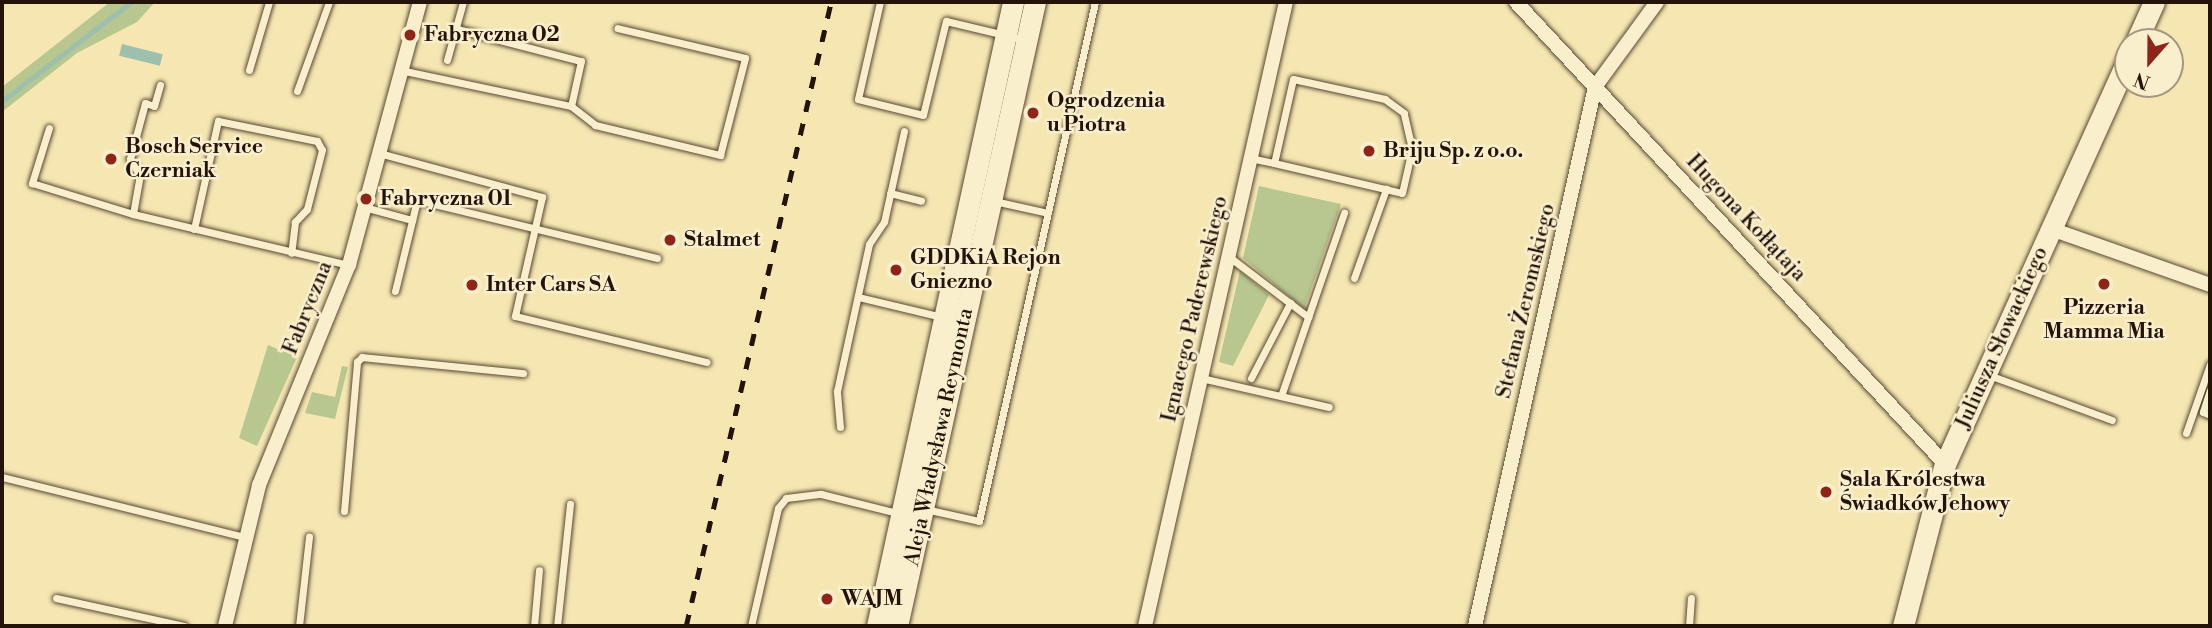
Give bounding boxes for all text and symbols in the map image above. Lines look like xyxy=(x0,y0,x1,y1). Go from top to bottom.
place label: Fabryczna 02 xyxy=(424,22,560,48)
marker: Fabryczna 02 xyxy=(402,27,418,43)
north arrow xyxy=(2114,28,2184,98)
text: N xyxy=(2131,67,2154,95)
place label: Ogrodzenia u Piotra xyxy=(1047,88,1165,138)
marker: Ogrodzenia u Piotra xyxy=(1025,105,1041,121)
place label: Bosch Service Czerniak xyxy=(125,134,263,184)
place label: Briju Sp. z o.o. xyxy=(1383,138,1523,164)
marker: Briju Sp. z o.o. xyxy=(1361,143,1377,159)
street label: Hugona Kołłątaja xyxy=(1681,149,1811,287)
marker: Bosch Service Czerniak xyxy=(103,151,119,167)
place label: Fabryczna 01 xyxy=(380,186,512,212)
marker: Fabryczna 01 xyxy=(358,191,374,207)
street label: Ignacego Paderewskiego xyxy=(1157,194,1233,424)
street label: Stefana Żeromskiego xyxy=(1491,201,1561,401)
place label: Stalmet xyxy=(684,227,760,253)
marker: Stalmet xyxy=(662,232,678,248)
street label: Juliusza Słowackiego xyxy=(1950,243,2054,433)
place label: GDDKiA Rejon Gniezno xyxy=(910,245,1061,295)
street label: Fabryczna xyxy=(278,258,338,358)
marker: GDDKiA Rejon Gniezno xyxy=(888,262,904,278)
place label: Inter Cars SA xyxy=(486,272,616,298)
marker: Pizzeria Mamma Mia xyxy=(2096,276,2112,292)
marker: Inter Cars SA xyxy=(464,277,480,293)
place label: Pizzeria Mamma Mia xyxy=(2043,295,2165,345)
street label: Aleja Władysława Reymonta xyxy=(899,306,979,568)
place label: Sala Królestwa Świadków Jehowy xyxy=(1840,467,2010,517)
marker: Sala Królestwa Świadków Jehowy xyxy=(1818,484,1834,500)
place label: WAJM xyxy=(841,586,903,612)
marker: WAJM xyxy=(819,591,835,607)

